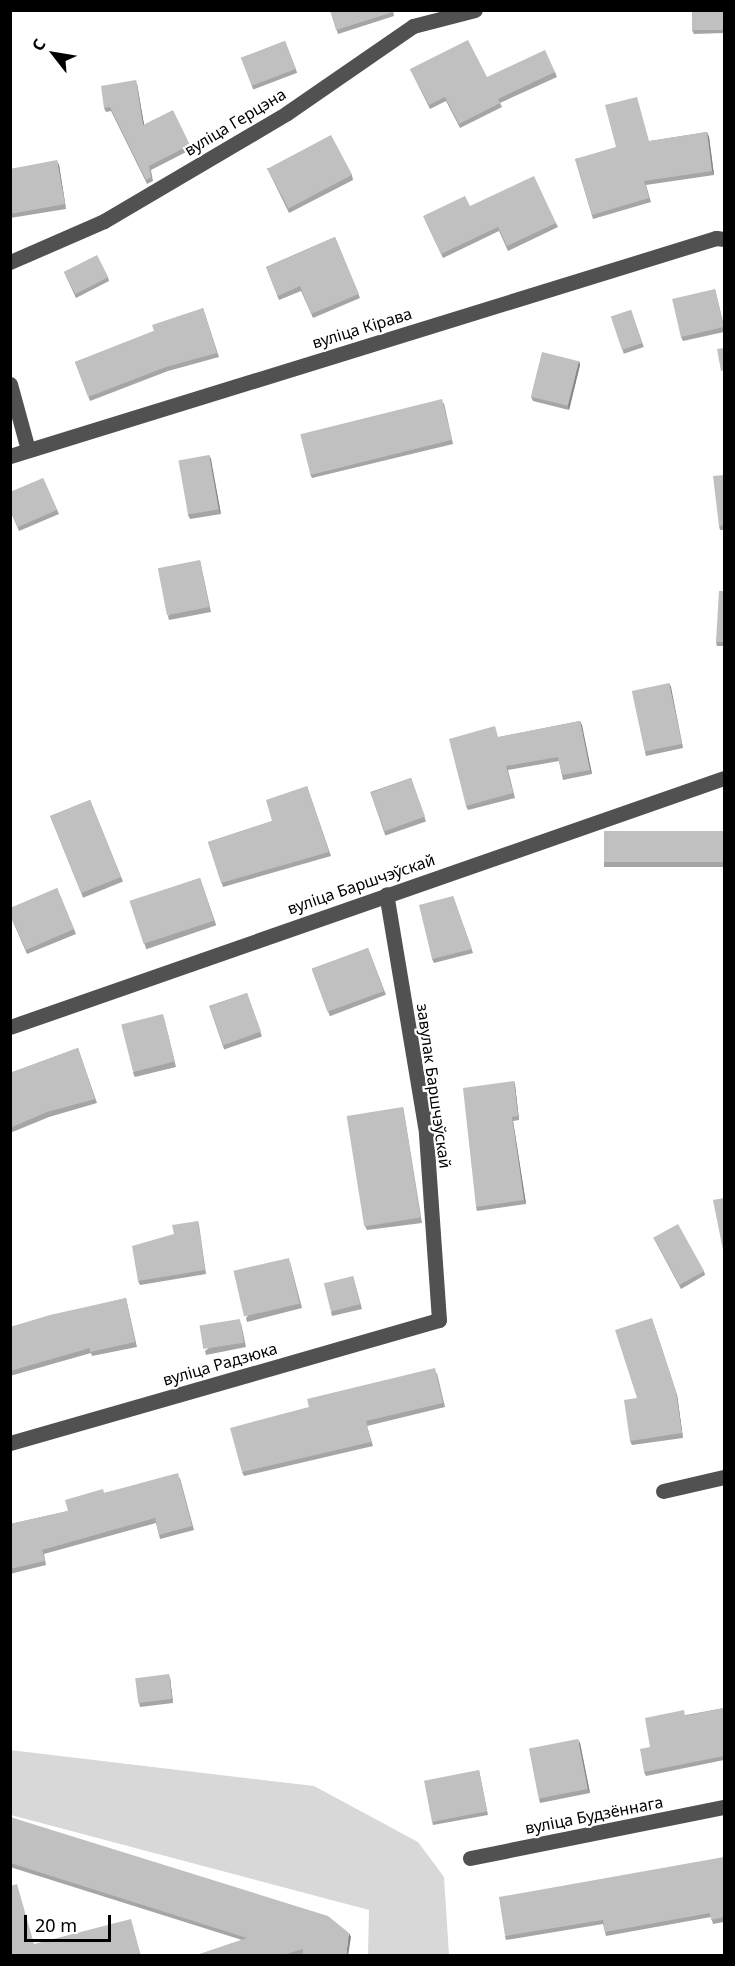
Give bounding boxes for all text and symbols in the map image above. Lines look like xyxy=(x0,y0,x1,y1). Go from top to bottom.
north arrow xyxy=(24,24,84,84)
text: С xyxy=(26,35,51,55)
street label: вуліца Герцэна xyxy=(181,84,289,160)
street label: вуліца Кірава xyxy=(310,304,414,352)
street label: вуліца Баршчэўскай xyxy=(285,850,437,918)
street label: завулак Баршчэўскай xyxy=(413,1002,455,1170)
street label: вуліца Радзюка xyxy=(161,1338,279,1390)
street label: вуліца Будзённага xyxy=(523,1792,665,1838)
scale bar xyxy=(27,1903,114,1941)
text: 20 m xyxy=(35,1913,77,1937)

